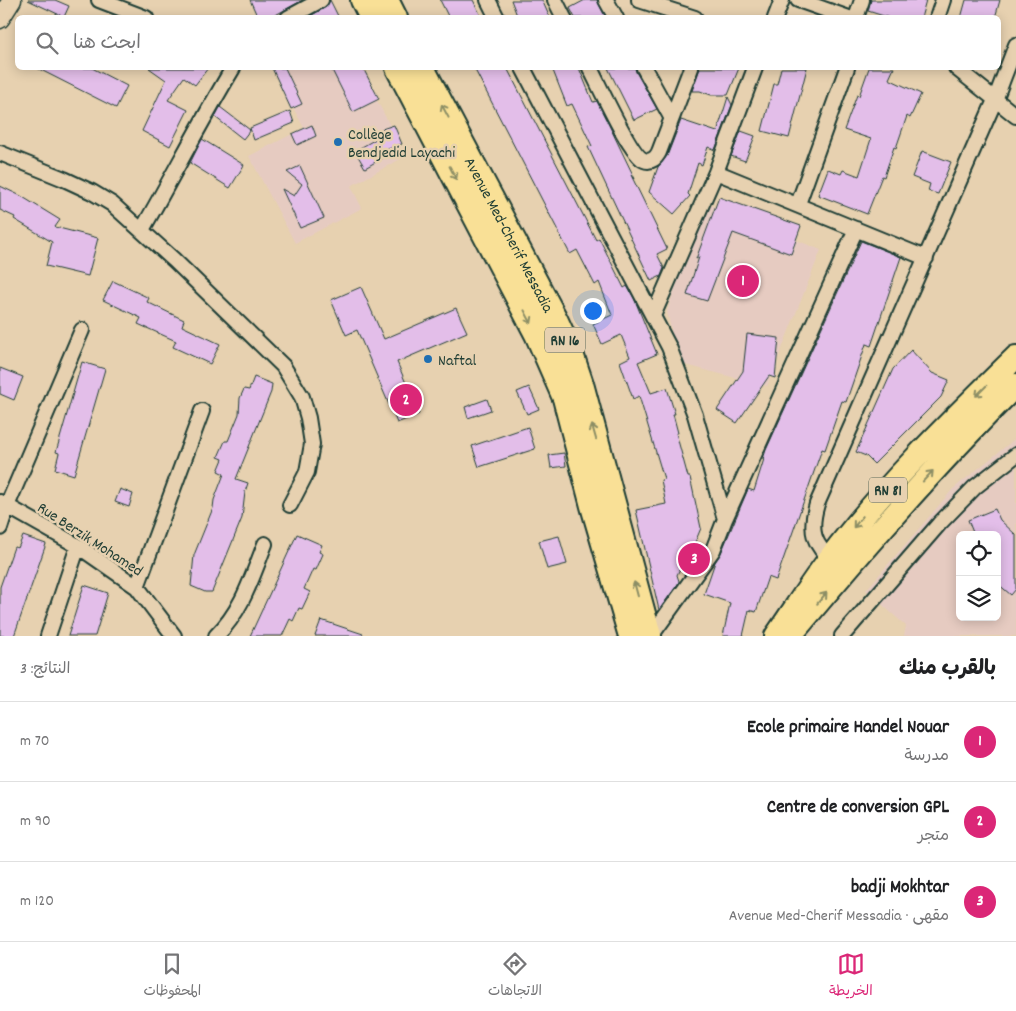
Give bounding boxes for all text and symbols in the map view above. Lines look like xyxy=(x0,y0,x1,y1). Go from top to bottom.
search box xyxy=(15,15,1001,70)
icon: search xyxy=(33,29,61,57)
text: ابحث هنا xyxy=(73,31,141,58)
one-way arrow xyxy=(440,104,450,119)
place label: Collège Bendjedid Layachi xyxy=(348,124,455,165)
marker: Collège Bendjedid Layachi xyxy=(332,136,344,148)
street label: Avenue Med-Cherif Messadia xyxy=(457,154,559,317)
one-way arrow xyxy=(449,165,458,180)
pin: 1 xyxy=(727,262,759,300)
your location xyxy=(580,298,606,324)
one-way arrow xyxy=(524,309,533,324)
road number: RN 16 xyxy=(545,328,585,352)
place label: Naftal xyxy=(438,350,476,373)
marker: Naftal xyxy=(422,353,434,365)
pin: 2 xyxy=(390,381,422,419)
one-way arrow xyxy=(975,385,988,397)
one-way arrow xyxy=(589,424,599,440)
one-way arrow xyxy=(922,469,934,482)
road number: RN 81 xyxy=(869,478,907,502)
street label: Rue Berzik Mohamed xyxy=(32,497,147,583)
one-way arrow xyxy=(853,516,864,529)
map controls xyxy=(956,531,1001,621)
button: locate xyxy=(956,531,1001,576)
pin: 3 xyxy=(678,540,710,578)
button: layers xyxy=(956,576,1001,621)
one-way arrow xyxy=(631,581,640,597)
one-way arrow xyxy=(816,592,828,605)
text: بالقرب منك xyxy=(899,655,996,685)
text: النتائج: 3 xyxy=(20,658,70,681)
text: Ecole primaire Handel Nouar xyxy=(747,715,949,742)
text: 70 m xyxy=(20,730,50,753)
text: 1 xyxy=(978,730,982,753)
text: مدرسة xyxy=(904,745,949,768)
text: Centre de conversion GPL xyxy=(767,795,949,822)
text: 90 m xyxy=(20,810,51,833)
text: 2 xyxy=(977,810,984,833)
text: متجر xyxy=(918,825,949,848)
text: badji Mokhtar xyxy=(851,875,949,902)
text: 120 m xyxy=(20,890,54,913)
text: 3 xyxy=(976,890,984,913)
text: مقهى · Avenue Med-Cherif Messadia xyxy=(729,905,949,928)
tab: المحفوظات xyxy=(143,950,201,1003)
tab: الاتجاهات xyxy=(488,950,542,1003)
tab: الخريطة xyxy=(829,950,873,1003)

